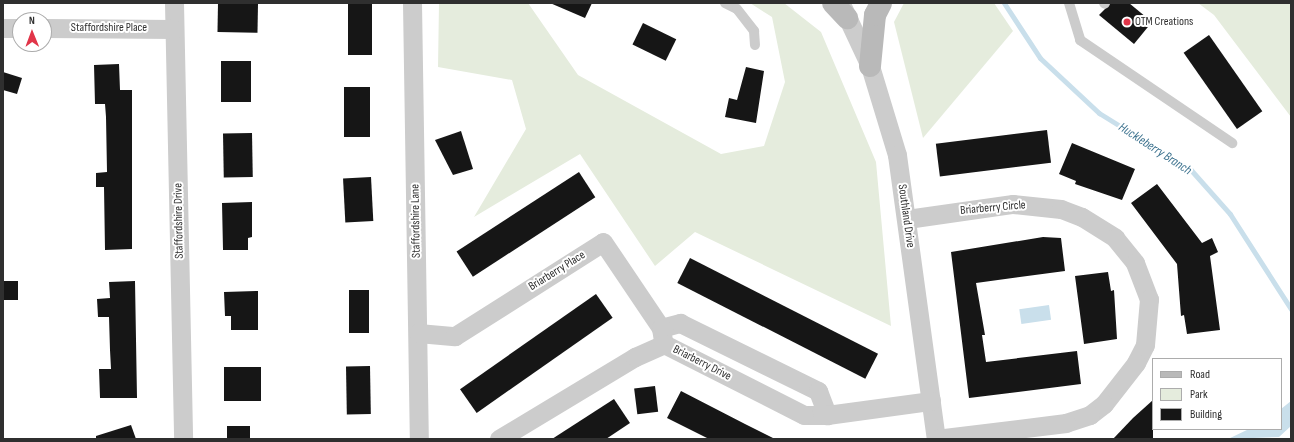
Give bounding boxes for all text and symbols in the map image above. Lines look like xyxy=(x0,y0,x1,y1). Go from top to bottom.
north arrow xyxy=(12,12,52,52)
text: N xyxy=(29,14,35,27)
place label: OTM Creations xyxy=(1135,15,1193,29)
marker: OTM Creations xyxy=(1122,17,1132,27)
street label: Staffordshire Place xyxy=(71,21,147,35)
water label: Huckleberry Branch xyxy=(1115,120,1195,178)
street label: Staffordshire Drive xyxy=(171,183,187,259)
street label: Southland Drive xyxy=(894,183,918,249)
street label: Staffordshire Lane xyxy=(408,184,424,258)
street label: Briarberry Circle xyxy=(960,198,1026,218)
street label: Briarberry Place xyxy=(526,248,588,294)
street label: Briarberry Drive xyxy=(671,342,733,384)
legend xyxy=(1152,358,1282,430)
text: Road xyxy=(1190,367,1210,382)
text: Park xyxy=(1190,387,1208,402)
text: Building xyxy=(1190,407,1222,422)

